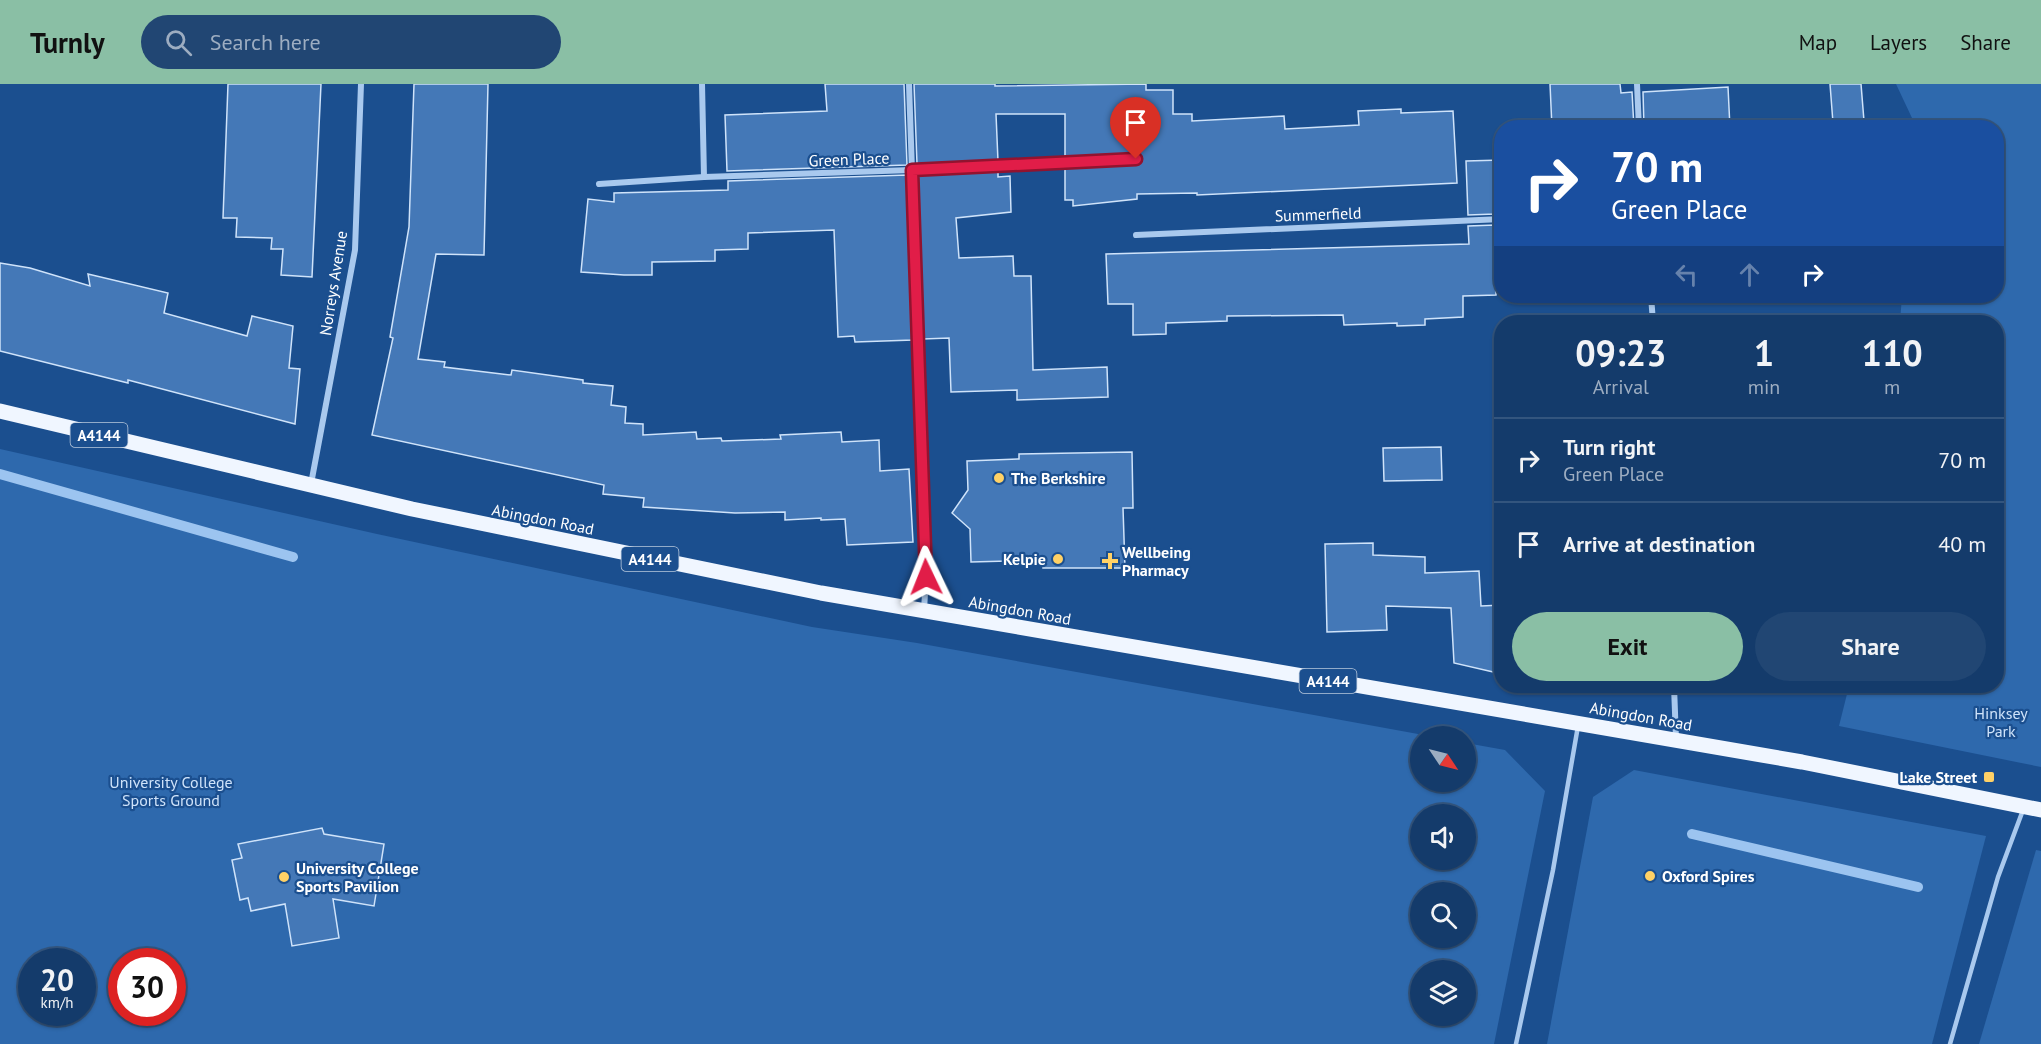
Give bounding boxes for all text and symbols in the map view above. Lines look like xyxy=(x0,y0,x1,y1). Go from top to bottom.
search box xyxy=(141,15,561,69)
text: Turnly xyxy=(30,24,105,61)
icon: search xyxy=(162,26,195,59)
text: Search here xyxy=(210,28,321,56)
text: Map xyxy=(1799,29,1837,56)
text: Layers xyxy=(1870,29,1927,56)
text: Share xyxy=(1960,29,2011,56)
pin xyxy=(1110,97,1161,159)
icon: arrive xyxy=(1119,106,1152,139)
text: 70 m xyxy=(1611,139,1703,194)
icon: right xyxy=(1512,144,1590,222)
street label: Green Place xyxy=(808,148,890,170)
text: Green Place xyxy=(1611,192,1747,226)
street label: Summerfield xyxy=(1274,202,1362,226)
street label: Norreys Avenue xyxy=(315,229,351,337)
icon: left xyxy=(1670,258,1703,291)
icon: ahead xyxy=(1733,258,1766,291)
icon: right xyxy=(1796,258,1829,291)
text: 09:23 xyxy=(1575,329,1667,376)
text: 1 xyxy=(1754,329,1774,376)
text: 110 xyxy=(1862,329,1923,376)
text: Arrival xyxy=(1593,374,1649,400)
text: min xyxy=(1748,374,1780,400)
text: m xyxy=(1884,374,1900,400)
road number: A4144 xyxy=(70,423,128,447)
text: Turn right xyxy=(1563,433,1655,461)
icon: right xyxy=(1512,444,1545,477)
text: 70 m xyxy=(1938,446,1986,474)
text: Green Place xyxy=(1563,461,1664,487)
place label: The Berkshire xyxy=(1011,468,1106,488)
marker: The Berkshire xyxy=(992,471,1006,485)
street label: Abingdon Road xyxy=(490,499,596,539)
icon: arrive xyxy=(1512,528,1545,561)
text: Arrive at destination xyxy=(1563,530,1755,558)
text: 40 m xyxy=(1938,530,1986,558)
place label: Wellbeing Pharmacy xyxy=(1122,542,1191,580)
position arrow xyxy=(894,545,958,609)
road number: A4144 xyxy=(622,547,678,571)
place label: Kelpie xyxy=(1003,549,1046,569)
marker: Kelpie xyxy=(1051,552,1065,566)
marker: Wellbeing Pharmacy xyxy=(1103,554,1117,568)
street label: Abingdon Road xyxy=(967,591,1073,629)
button: Exit xyxy=(1512,612,1743,681)
button: Share xyxy=(1755,612,1986,681)
road number: A4144 xyxy=(1300,669,1356,693)
street label: Abingdon Road xyxy=(1588,697,1694,735)
park label: Hinksey Park xyxy=(1974,703,2028,741)
north arrow xyxy=(1410,726,1476,792)
map controls xyxy=(1410,726,1476,1026)
place label: Lake Street xyxy=(1900,767,1977,787)
marker: Lake Street xyxy=(1982,770,1996,784)
park label: University College Sports Ground xyxy=(109,772,233,810)
button: sound xyxy=(1410,804,1476,870)
place label: University College Sports Pavilion xyxy=(296,858,419,896)
place label: Oxford Spires xyxy=(1662,866,1755,886)
marker: Oxford Spires xyxy=(1643,869,1657,883)
marker: University College Sports Pavilion xyxy=(277,870,291,884)
button: search xyxy=(1410,882,1476,948)
speed limit sign: 30 xyxy=(108,948,186,1026)
text: 20 xyxy=(40,960,74,999)
button: layers xyxy=(1410,960,1476,1026)
text: km/h xyxy=(41,993,73,1012)

